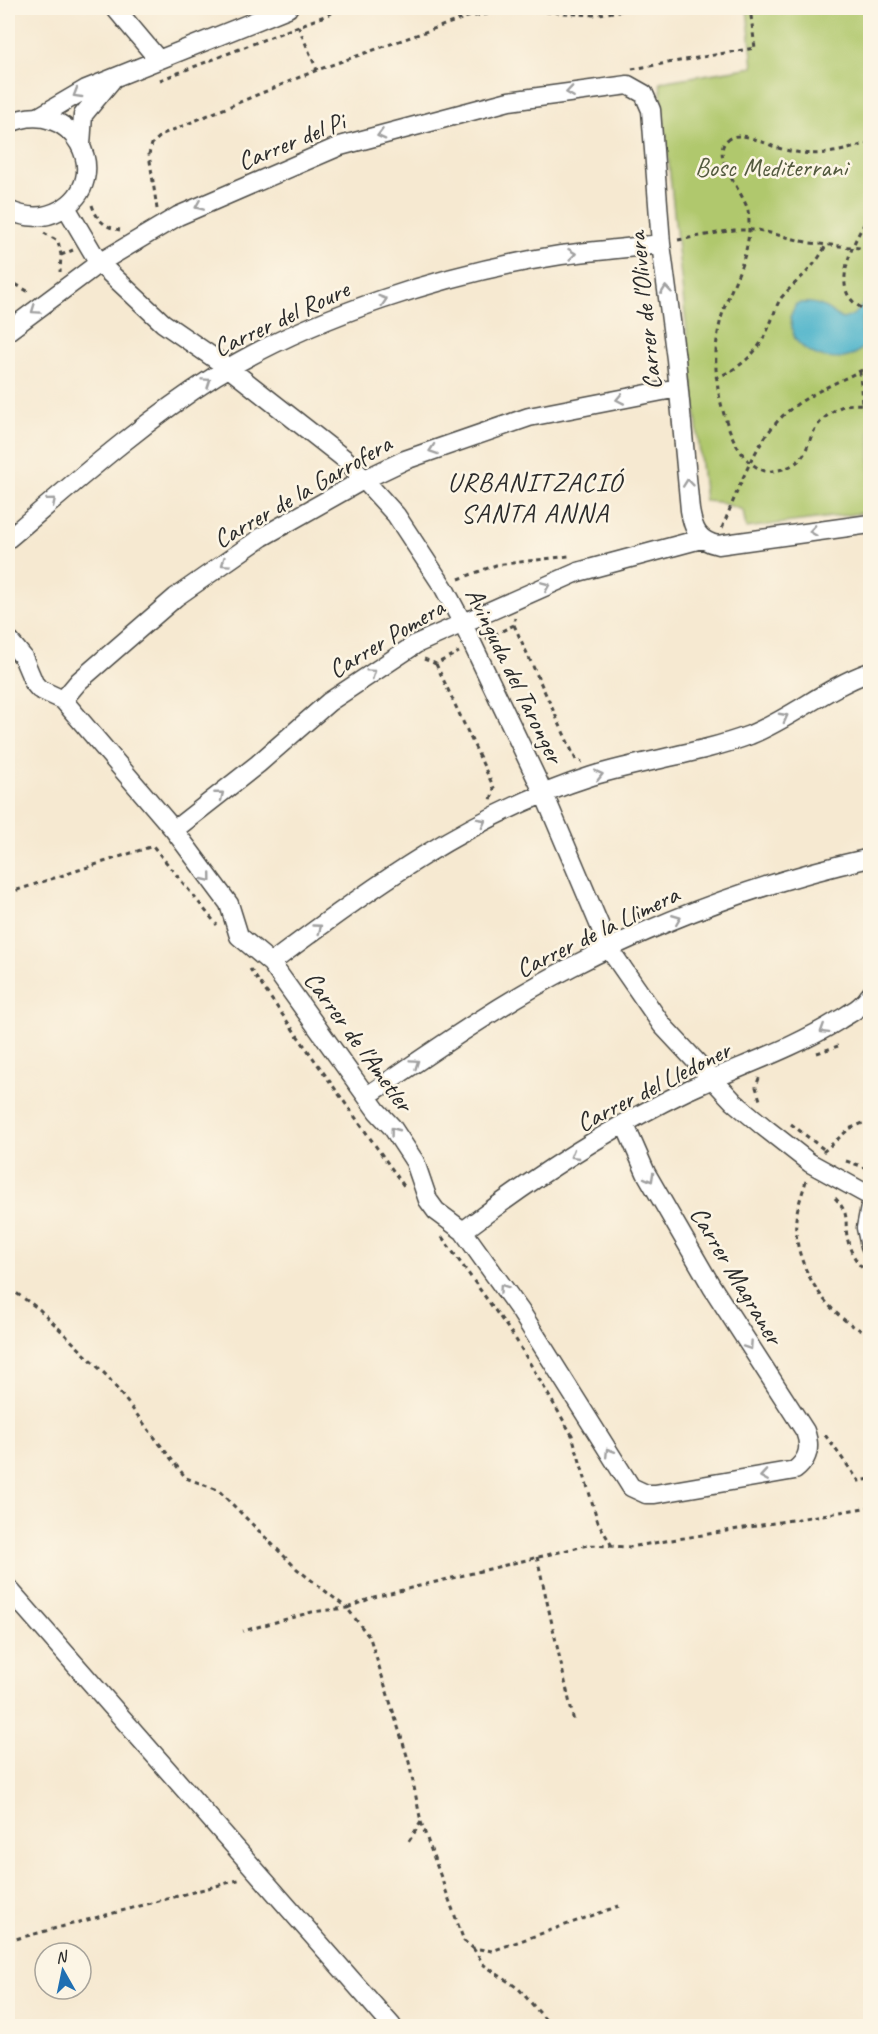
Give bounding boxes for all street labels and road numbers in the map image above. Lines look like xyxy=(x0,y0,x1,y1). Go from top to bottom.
street label: Carrer del Pi xyxy=(233,104,353,178)
street label: Carrer de l'Olivera xyxy=(620,228,669,392)
street label: Carrer del Roure xyxy=(208,272,356,364)
street label: Carrer de la Garrofera xyxy=(207,426,399,556)
street label: Avinguda del Taronger xyxy=(458,582,572,771)
street label: Carrer Pomera xyxy=(322,590,452,686)
street label: Carrer de la Llimera xyxy=(510,877,686,985)
street label: Carrer de l'Ametler xyxy=(297,965,422,1120)
street label: Carrer del Lledoner xyxy=(571,1032,738,1139)
street label: Carrer Magraner xyxy=(682,1200,792,1353)

